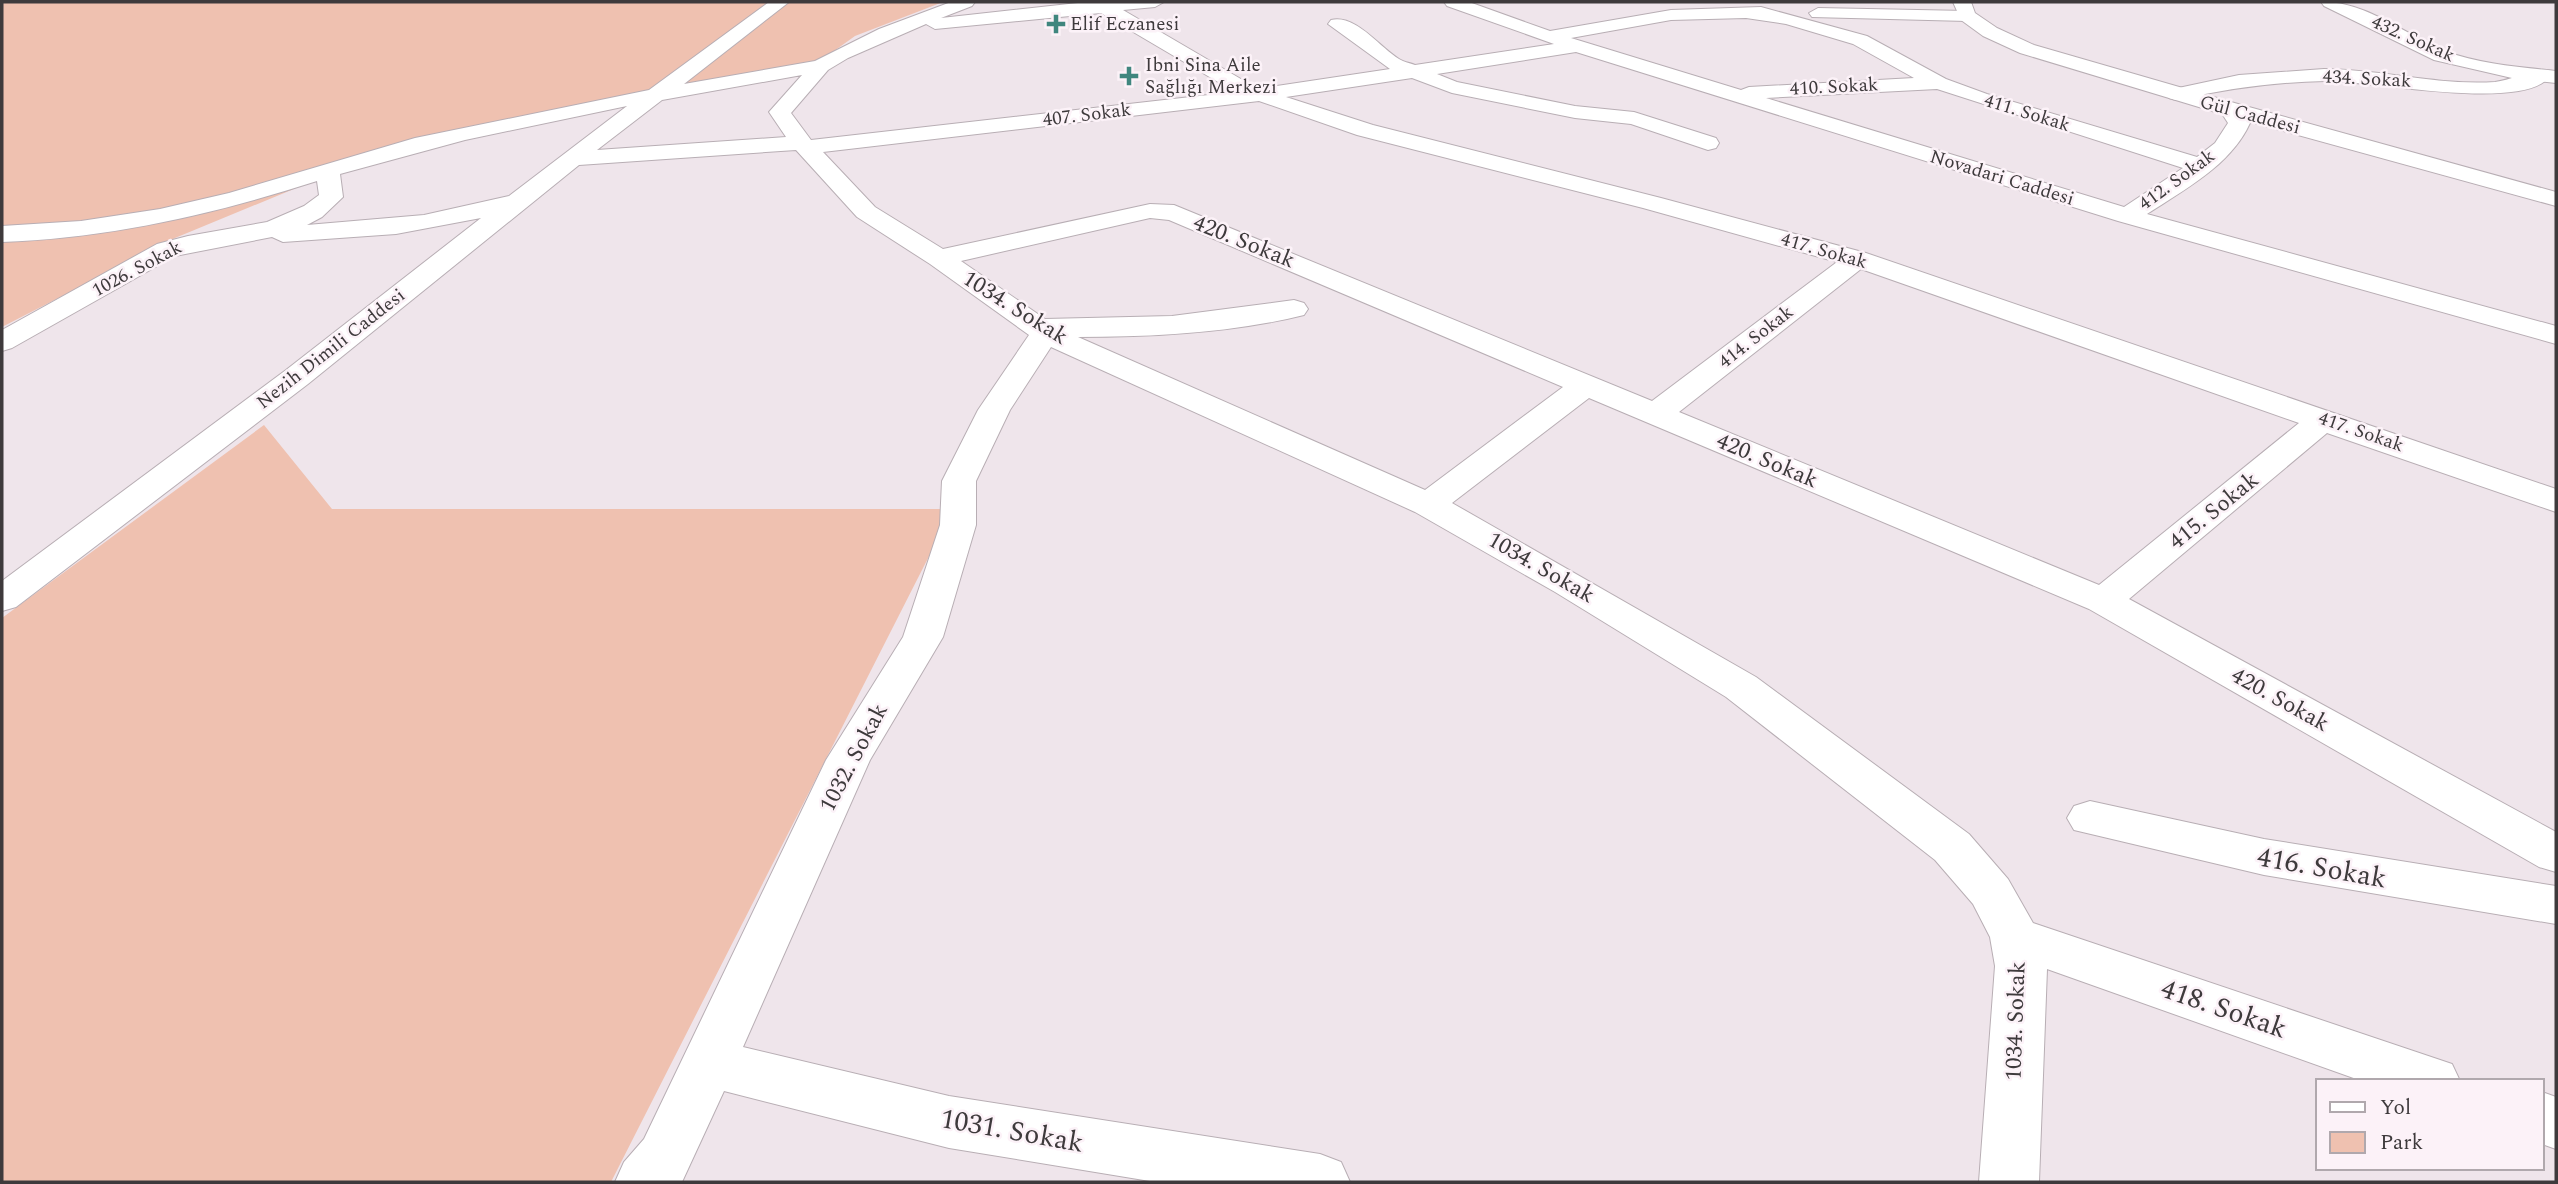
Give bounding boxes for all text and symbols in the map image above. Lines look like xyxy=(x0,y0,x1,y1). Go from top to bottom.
street label: 432. Sokak xyxy=(2367,8,2460,70)
place label: Elif Eczanesi xyxy=(1070,10,1180,39)
marker: Elif Eczanesi xyxy=(1048,16,1064,32)
place label: Ibni Sina Aile Sağlığı Merkezi xyxy=(1145,51,1277,102)
street label: 434. Sokak xyxy=(2322,62,2413,96)
marker: Ibni Sina Aile Sağlığı Merkezi xyxy=(1119,66,1139,86)
street label: 410. Sokak xyxy=(1789,70,1880,104)
street label: 411. Sokak xyxy=(1980,86,2074,140)
street label: Gül Caddesi xyxy=(2196,88,2304,142)
street label: 407. Sokak xyxy=(1041,95,1133,135)
street label: Novadari Caddesi xyxy=(1926,142,2078,214)
street label: 412. Sokak xyxy=(2133,142,2222,218)
street label: 420. Sokak xyxy=(1188,206,1301,278)
street label: 417. Sokak xyxy=(1777,225,1871,277)
street label: 1026. Sokak xyxy=(87,233,188,305)
street label: 1034. Sokak xyxy=(955,262,1075,354)
street label: Nezih Dimili Caddesi xyxy=(250,282,412,416)
street label: 414. Sokak xyxy=(1712,298,1800,376)
street label: 417. Sokak xyxy=(2314,404,2408,460)
street label: 420. Sokak xyxy=(1711,424,1823,498)
street label: 415. Sokak xyxy=(2161,463,2267,558)
street label: 1034. Sokak xyxy=(1481,523,1601,613)
street label: 420. Sokak xyxy=(2224,659,2336,741)
street label: 1032. Sokak xyxy=(811,697,897,819)
street label: 416. Sokak xyxy=(2254,835,2390,901)
street label: 1034. Sokak xyxy=(1996,961,2036,1081)
street label: 418. Sokak xyxy=(2155,967,2293,1051)
legend xyxy=(2316,1079,2544,1170)
text: Yol xyxy=(2380,1092,2411,1124)
street label: 1031. Sokak xyxy=(937,1097,1087,1165)
text: Park xyxy=(2380,1127,2424,1159)

